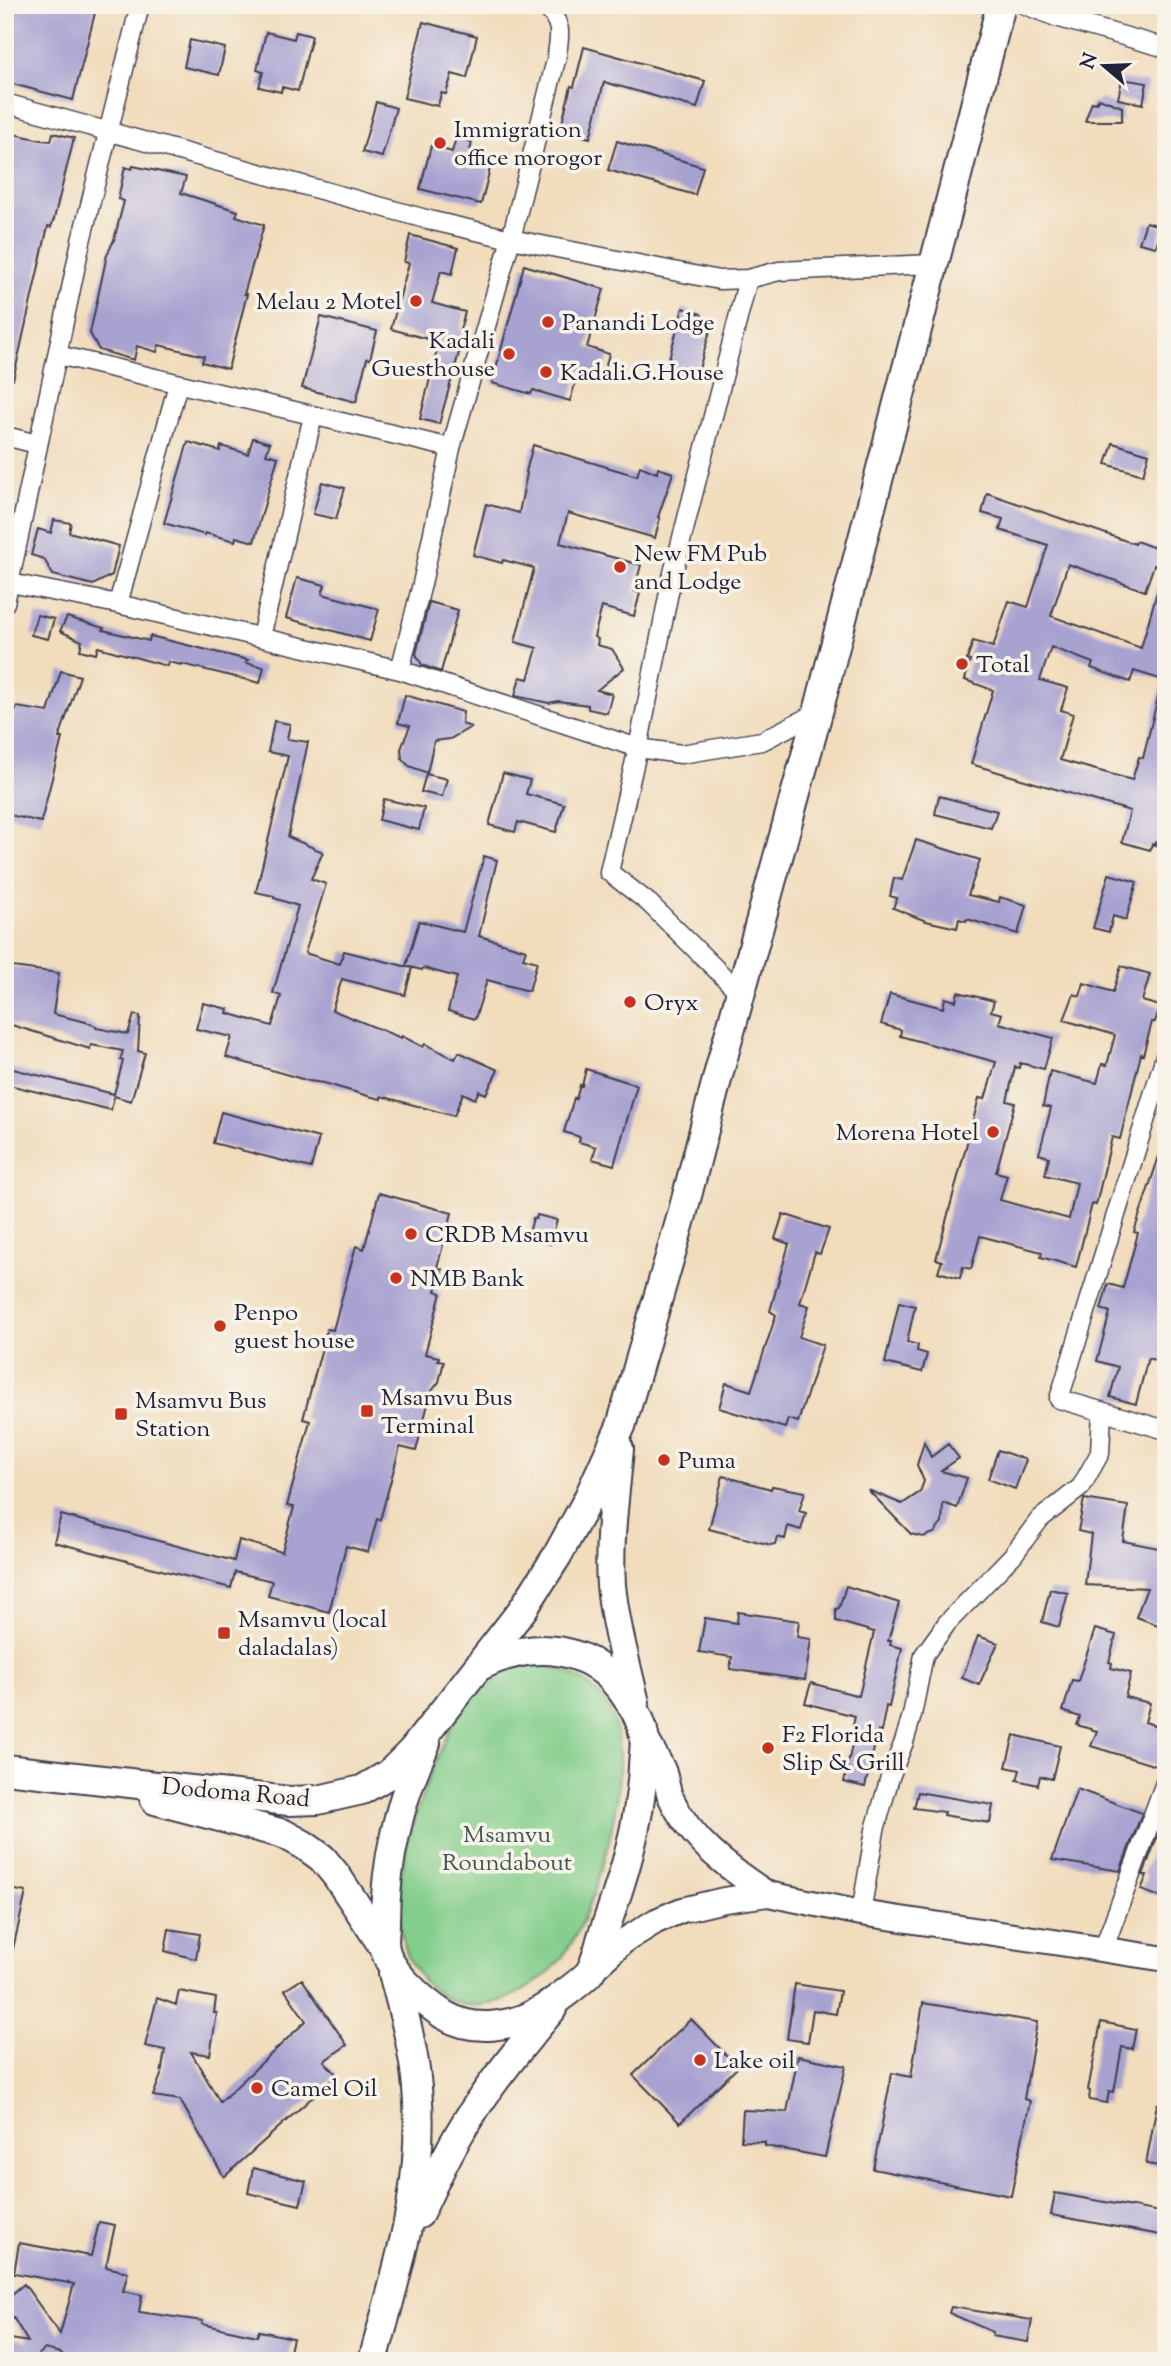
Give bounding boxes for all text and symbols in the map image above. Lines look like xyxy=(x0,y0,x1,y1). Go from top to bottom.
north arrow xyxy=(1070,32,1140,102)
text: N xyxy=(1075,50,1106,73)
place label: Immigration office morogor xyxy=(454,114,602,176)
marker: Immigration office morogor xyxy=(432,135,448,151)
place label: Melau 2 Motel xyxy=(256,286,402,320)
marker: Melau 2 Motel xyxy=(408,293,424,309)
place label: Panandi Lodge xyxy=(562,307,715,341)
marker: Panandi Lodge xyxy=(540,314,556,330)
place label: Kadali Guesthouse xyxy=(371,325,495,387)
marker: Kadali Guesthouse xyxy=(501,346,517,362)
place label: Kadali.G.House xyxy=(560,357,724,391)
marker: Kadali.G.House xyxy=(538,364,554,380)
place label: New FM Pub and Lodge xyxy=(634,538,767,600)
marker: New FM Pub and Lodge xyxy=(612,559,628,575)
place label: Total xyxy=(976,649,1030,683)
marker: Total xyxy=(954,656,970,672)
place label: Oryx xyxy=(644,987,698,1021)
marker: Oryx xyxy=(622,994,638,1010)
place label: Morena Hotel xyxy=(836,1117,979,1151)
marker: Morena Hotel xyxy=(985,1124,1001,1140)
place label: CRDB Msamvu xyxy=(425,1219,589,1253)
marker: CRDB Msamvu xyxy=(403,1226,419,1242)
place label: NMB Bank xyxy=(410,1263,525,1297)
marker: NMB Bank xyxy=(388,1270,404,1286)
place label: Penpo guest house xyxy=(234,1297,355,1359)
marker: Penpo guest house xyxy=(212,1318,228,1334)
place label: Msamvu Bus Terminal xyxy=(381,1382,513,1444)
place label: Msamvu Bus Station xyxy=(135,1385,267,1447)
marker: Msamvu Bus Terminal xyxy=(359,1403,375,1419)
marker: Msamvu Bus Station xyxy=(113,1406,129,1422)
place label: Puma xyxy=(678,1445,736,1479)
marker: Puma xyxy=(656,1452,672,1468)
place label: Msamvu (local daladalas) xyxy=(238,1604,387,1666)
marker: Msamvu (local daladalas) xyxy=(216,1625,232,1641)
place label: F2 Florida Slip & Grill xyxy=(782,1719,905,1781)
marker: F2 Florida Slip & Grill xyxy=(760,1740,776,1756)
street label: Dodoma Road xyxy=(160,1771,312,1817)
park label: Msamvu Roundabout xyxy=(442,1819,572,1881)
place label: Lake oil xyxy=(714,2045,795,2079)
marker: Lake oil xyxy=(692,2052,708,2068)
place label: Camel Oil xyxy=(271,2073,378,2107)
marker: Camel Oil xyxy=(249,2080,265,2096)

